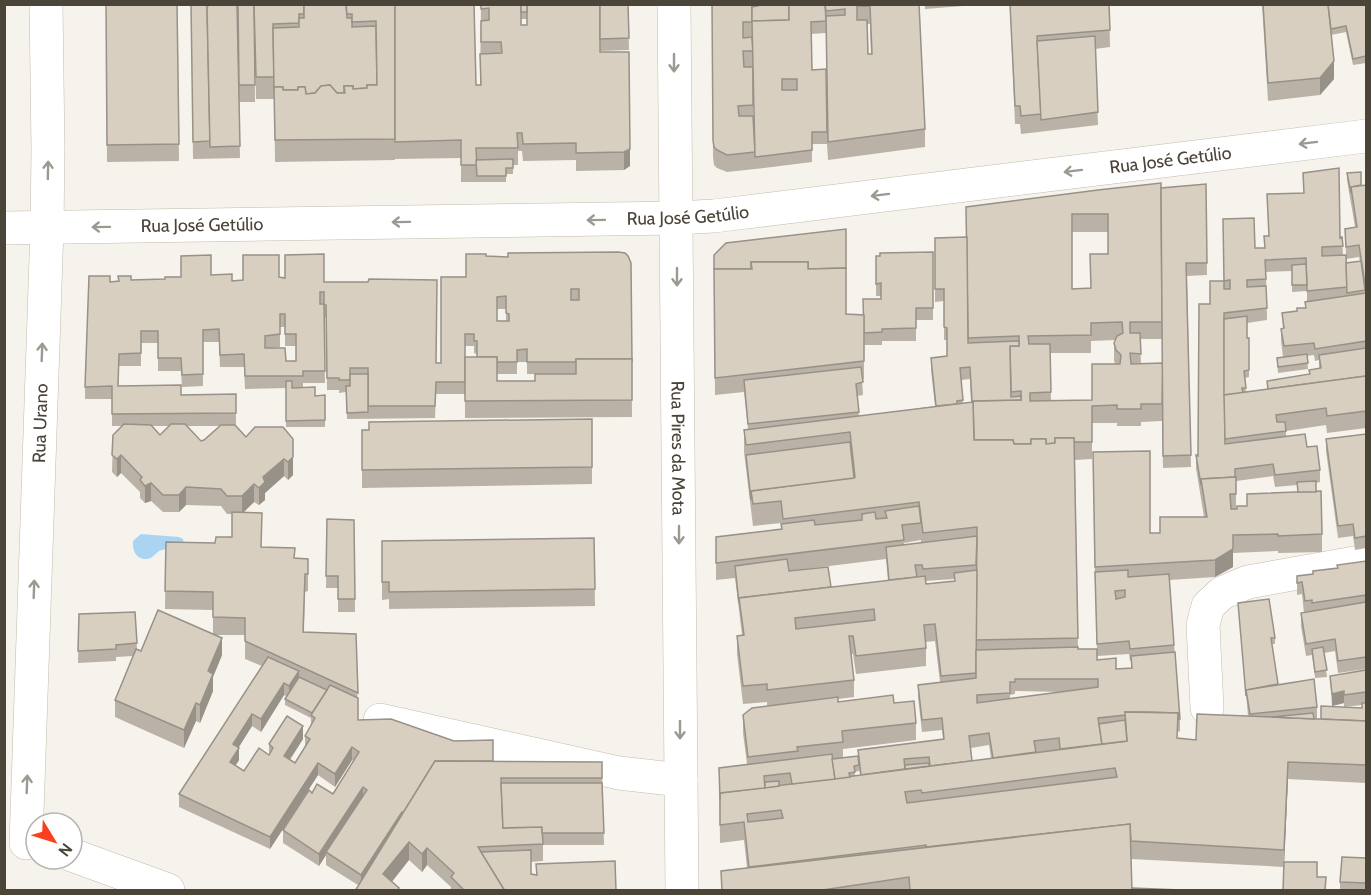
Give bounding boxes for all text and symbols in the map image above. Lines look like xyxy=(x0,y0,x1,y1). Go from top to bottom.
one-way arrow xyxy=(669,52,680,72)
one-way arrow xyxy=(1299,138,1319,149)
street label: Rua José Getúlio xyxy=(1108,142,1233,178)
one-way arrow xyxy=(42,160,53,180)
one-way arrow xyxy=(1064,166,1084,177)
one-way arrow xyxy=(870,189,890,200)
street label: Rua José Getúlio xyxy=(627,201,750,230)
street label: Rua José Getúlio xyxy=(141,213,263,237)
one-way arrow xyxy=(587,214,607,226)
one-way arrow xyxy=(392,217,412,228)
one-way arrow xyxy=(92,221,112,232)
one-way arrow xyxy=(671,266,683,286)
one-way arrow xyxy=(36,343,48,363)
street label: Rua Pires da Mota xyxy=(666,381,690,516)
street label: Rua Urano xyxy=(28,383,53,463)
one-way arrow xyxy=(673,524,685,544)
one-way arrow xyxy=(28,580,39,600)
one-way arrow xyxy=(675,719,686,739)
one-way arrow xyxy=(22,775,33,795)
north arrow xyxy=(24,811,84,871)
text: N xyxy=(54,840,76,860)

